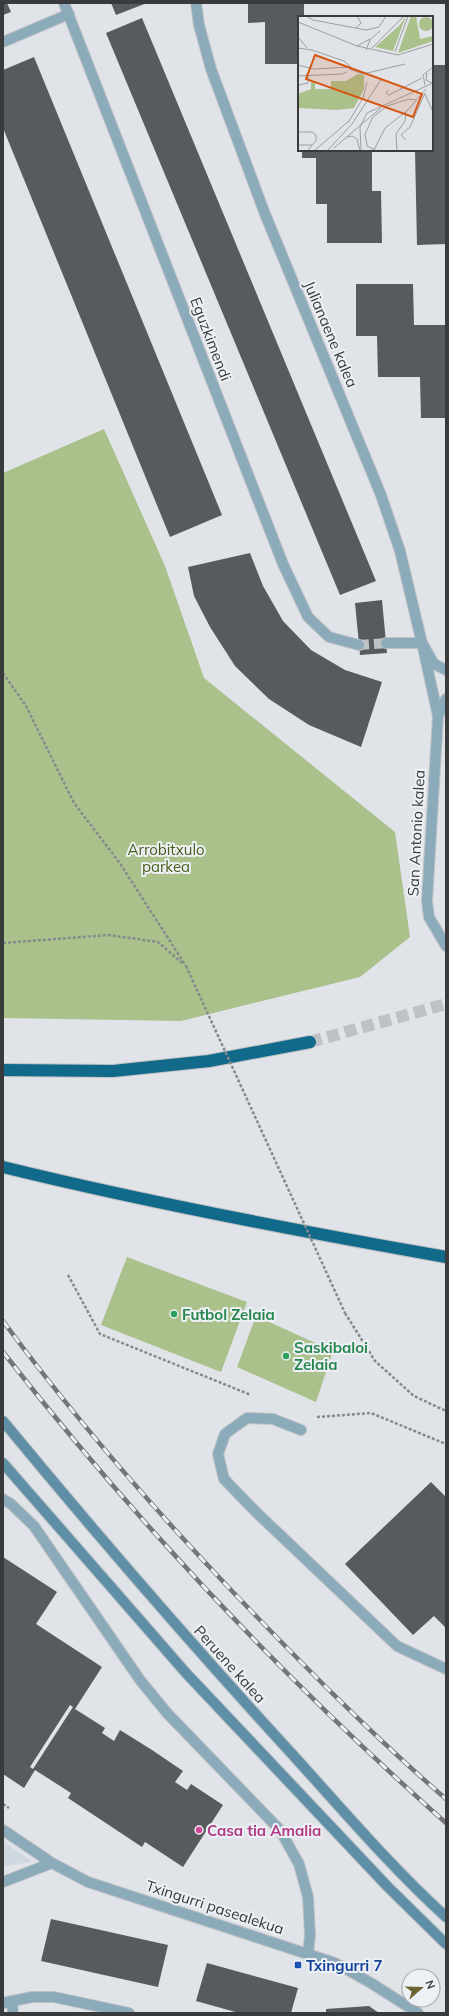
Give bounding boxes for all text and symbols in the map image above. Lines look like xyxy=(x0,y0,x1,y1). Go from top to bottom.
inset map xyxy=(298,16,433,151)
street label: Julianaene kalea xyxy=(300,278,362,390)
street label: Eguzkimendi xyxy=(186,294,236,384)
street label: San Antonio kalea xyxy=(403,769,429,897)
park label: Arrobitxulo parkea xyxy=(127,840,205,876)
place label: Futbol Zelaia xyxy=(182,1305,275,1324)
marker: Futbol Zelaia xyxy=(169,1309,179,1319)
place label: Saskibaloi Zelaia xyxy=(294,1338,368,1374)
marker: Saskibaloi Zelaia xyxy=(281,1351,291,1361)
street label: Peruene kalea xyxy=(190,1621,270,1707)
place label: Casa tia Amalia xyxy=(207,1821,321,1840)
marker: Casa tia Amalia xyxy=(194,1825,204,1835)
street label: Txingurri pasealekua xyxy=(144,1876,286,1938)
place label: Txingurri 7 xyxy=(306,1956,382,1975)
marker: Txingurri 7 xyxy=(293,1960,303,1970)
north arrow xyxy=(401,1968,441,2008)
text: N xyxy=(422,1978,438,1991)

